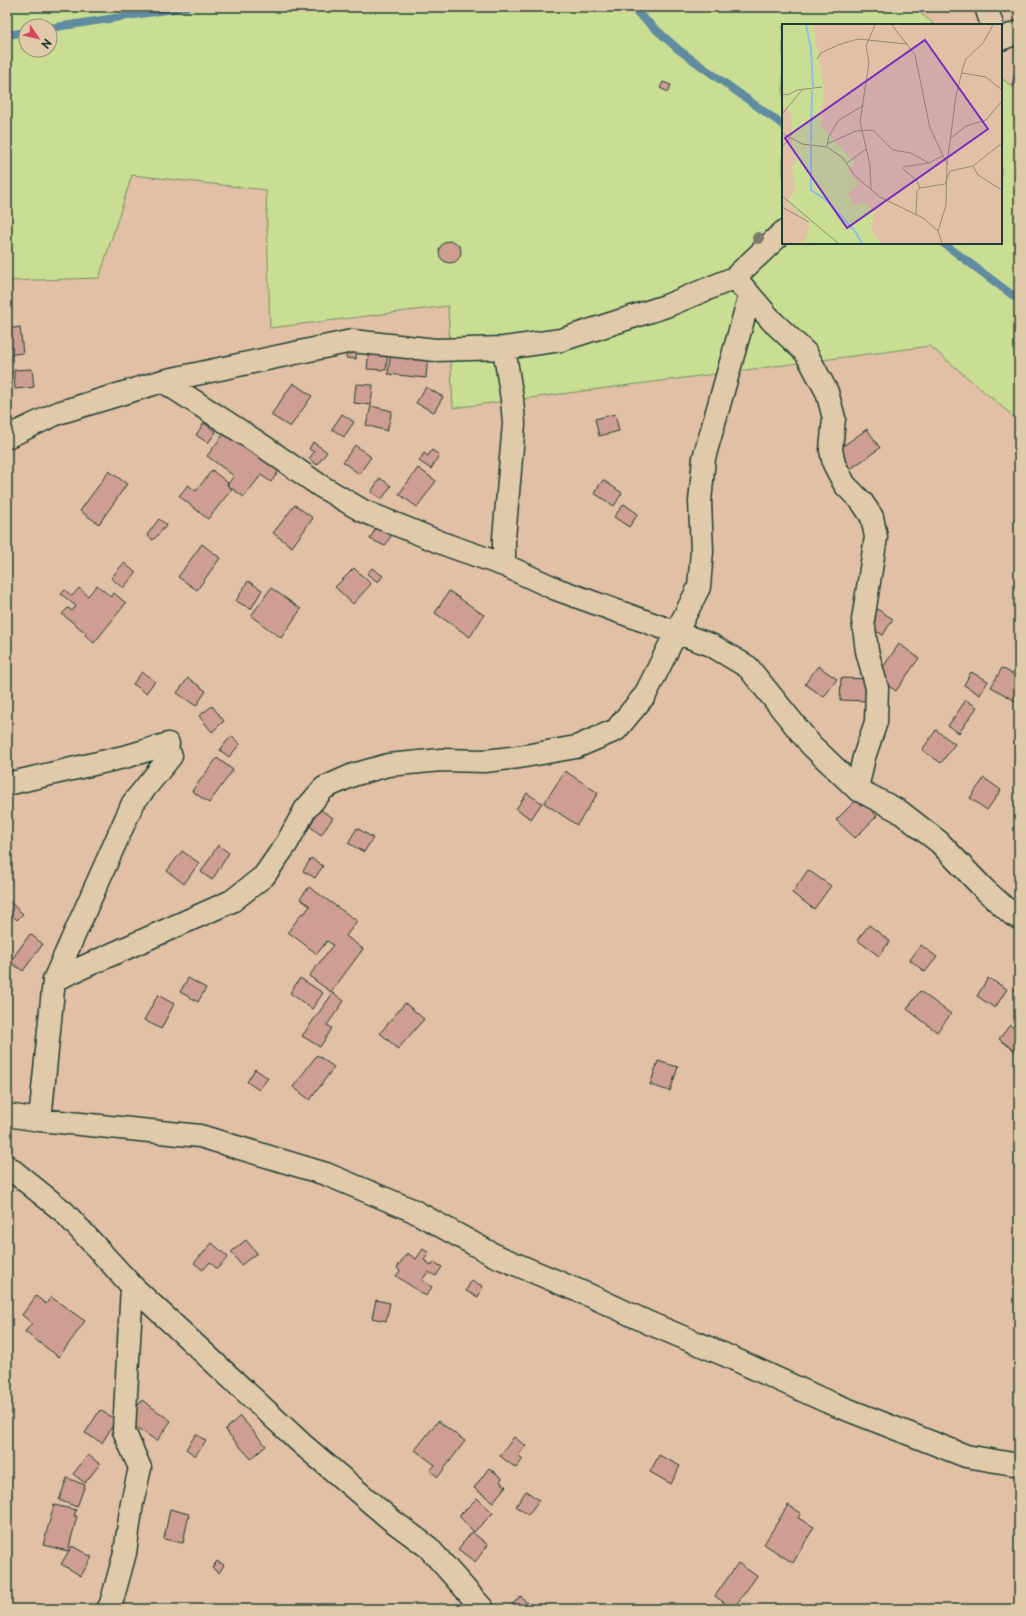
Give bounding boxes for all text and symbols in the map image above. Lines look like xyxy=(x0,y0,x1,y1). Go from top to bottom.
north arrow xyxy=(18,18,58,58)
inset map xyxy=(782,24,1002,244)
text: N xyxy=(37,36,56,53)

